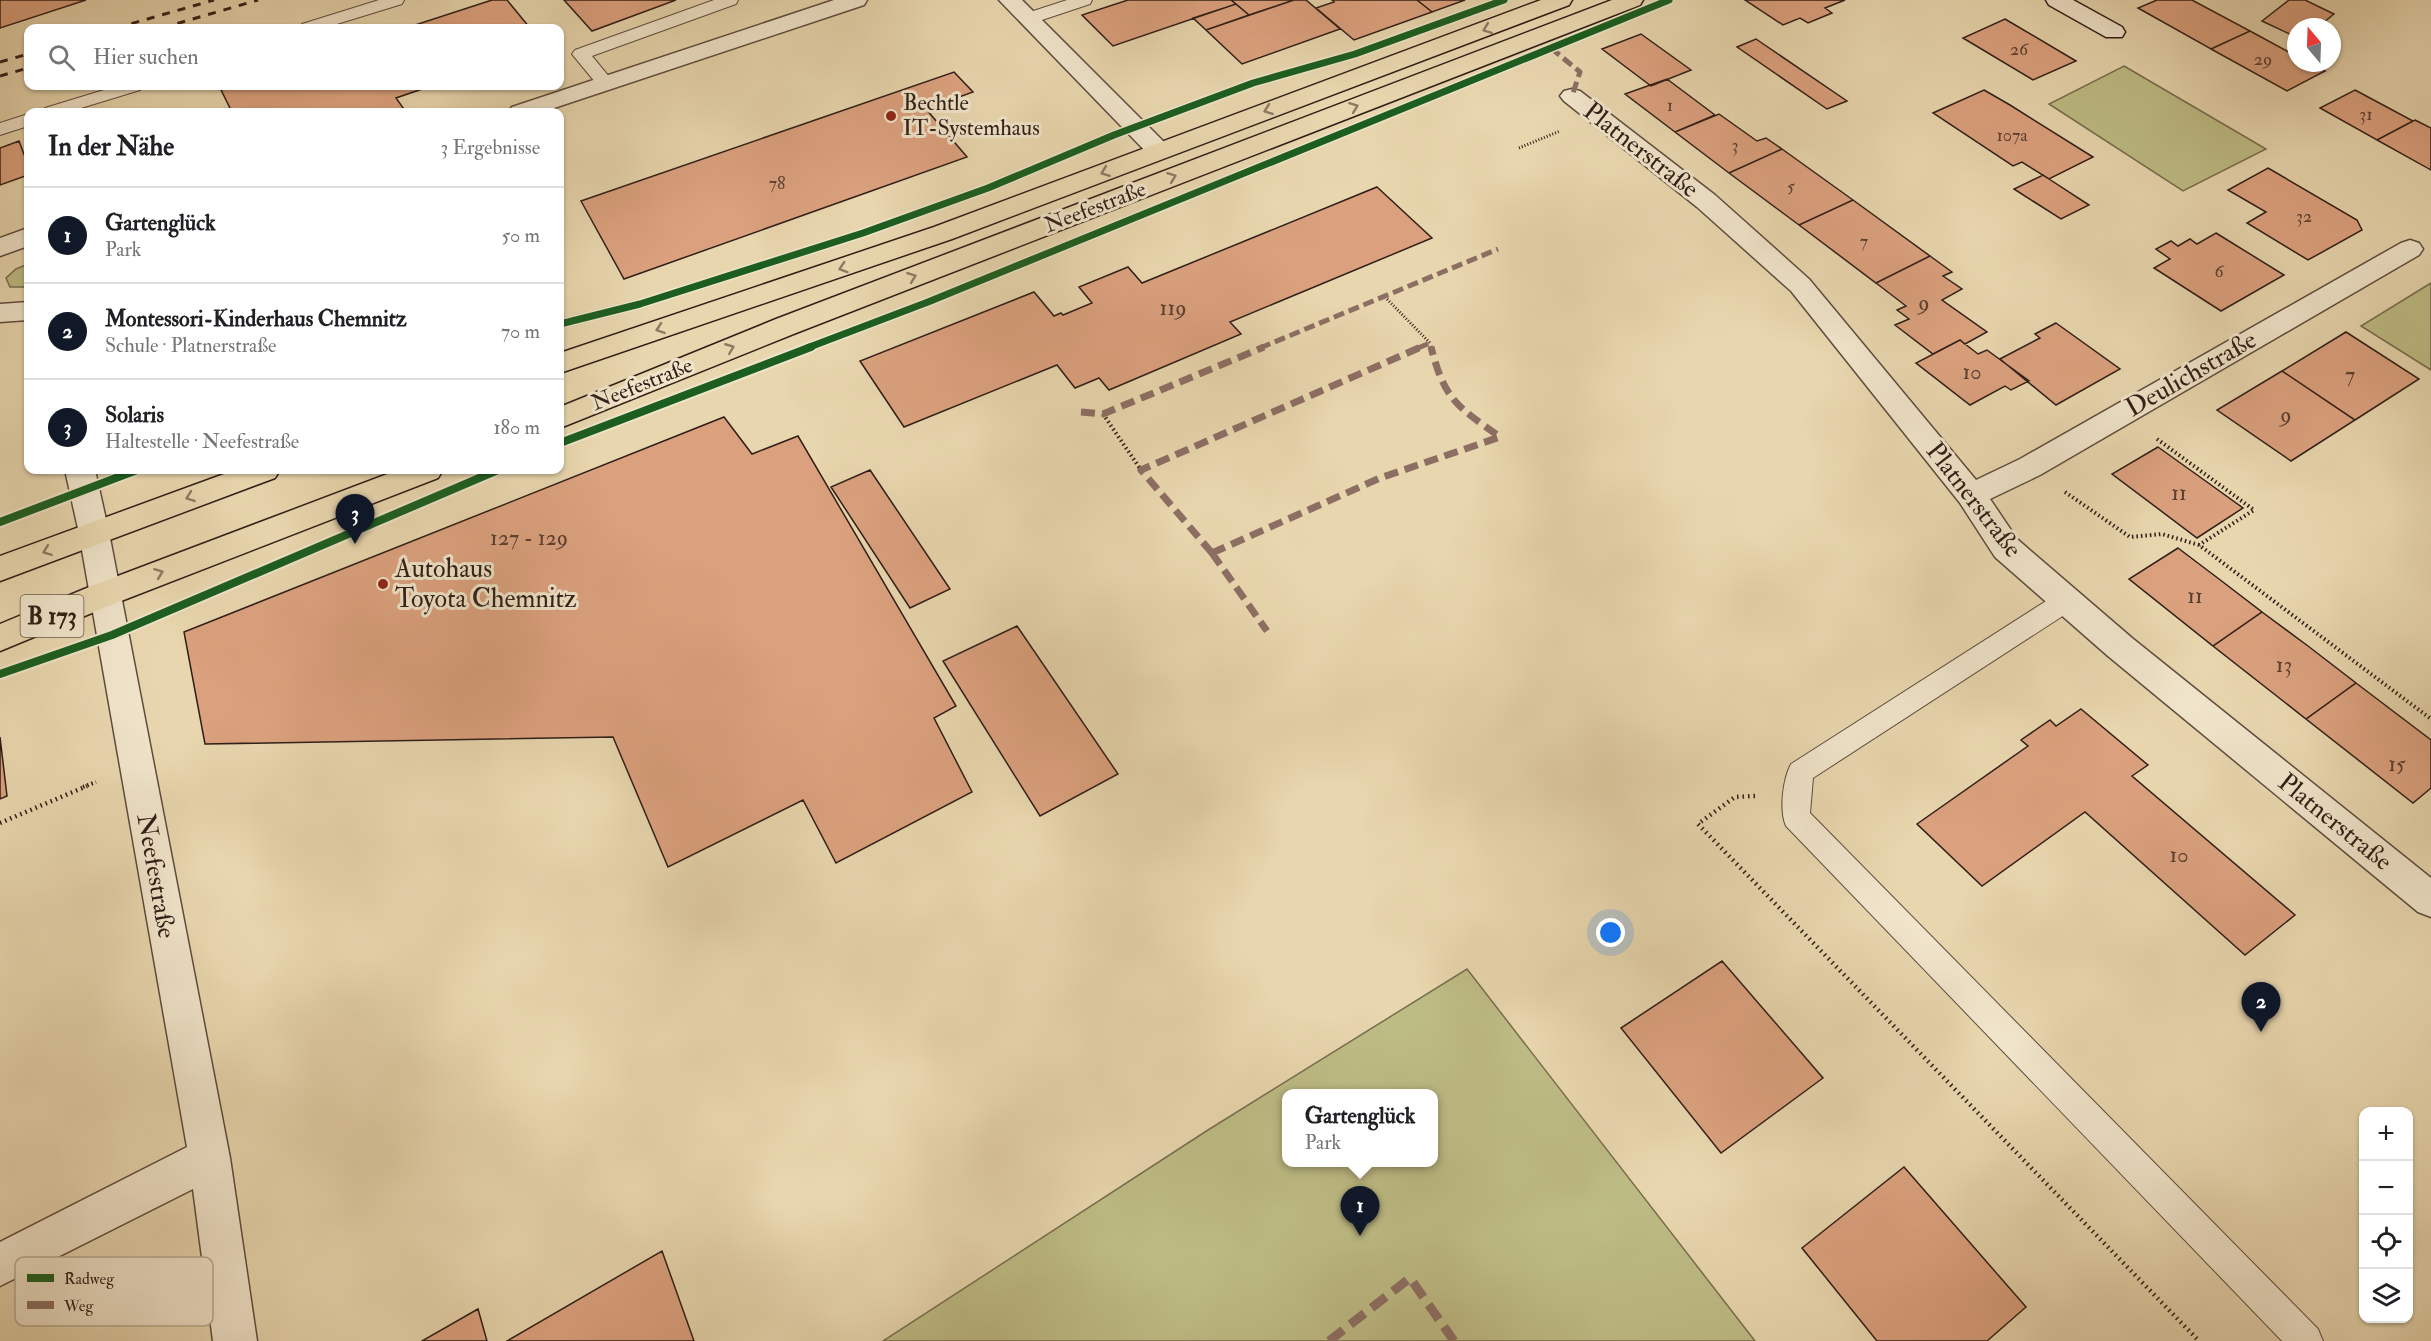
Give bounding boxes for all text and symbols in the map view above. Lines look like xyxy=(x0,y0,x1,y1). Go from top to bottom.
north arrow xyxy=(2287,18,2341,72)
one-way arrow xyxy=(1482,22,1493,34)
search box xyxy=(24,24,564,90)
house number: 26 xyxy=(2010,38,2029,61)
icon: search xyxy=(45,41,78,74)
text: Hier suchen xyxy=(93,43,199,71)
house number: 29 xyxy=(2254,48,2272,71)
place label: Bechtle IT-Systemhaus xyxy=(903,89,1040,142)
house number: 1 xyxy=(1667,94,1673,117)
street label: Platnerstraße xyxy=(1577,95,1705,205)
one-way arrow xyxy=(1348,102,1359,114)
one-way arrow xyxy=(1263,103,1274,116)
house number: 31 xyxy=(2359,103,2373,126)
marker: Bechtle IT-Systemhaus xyxy=(884,109,898,123)
house number: 107a xyxy=(1996,124,2028,147)
text: In der Nähe xyxy=(48,131,174,163)
house number: 3 xyxy=(1732,134,1738,157)
text: 3 Ergebnisse xyxy=(441,135,540,160)
one-way arrow xyxy=(1100,164,1110,177)
house number: 78 xyxy=(769,172,785,195)
one-way arrow xyxy=(1166,172,1177,184)
street label: Neefestraße xyxy=(1040,175,1150,239)
house number: 5 xyxy=(1787,175,1795,198)
house number: 32 xyxy=(2296,205,2312,228)
text: Gartenglück xyxy=(105,209,216,237)
text: 1 xyxy=(64,223,71,248)
text: 50 m xyxy=(501,223,540,248)
house number: 7 xyxy=(1860,230,1868,253)
text: Park xyxy=(105,237,141,262)
house number: 6 xyxy=(2214,260,2224,283)
one-way arrow xyxy=(838,261,849,273)
one-way arrow xyxy=(906,272,917,284)
house number: 9 xyxy=(1916,289,1930,317)
house number: 119 xyxy=(1160,294,1186,322)
text: Montessori-Kinderhaus Chemnitz xyxy=(105,305,407,333)
text: 2 xyxy=(62,319,73,344)
text: 70 m xyxy=(501,319,540,344)
one-way arrow xyxy=(655,321,666,334)
street label: Deulichstraße xyxy=(2120,324,2262,424)
text: Schule · Platnerstraße xyxy=(105,333,276,358)
one-way arrow xyxy=(725,343,735,356)
street label: Neefestraße xyxy=(587,351,697,417)
house number: 10 xyxy=(1962,358,1982,386)
house number: 7 xyxy=(2345,361,2355,389)
text: Solaris xyxy=(105,401,164,429)
house number: 9 xyxy=(2278,401,2292,429)
text: 3 xyxy=(64,415,71,440)
text: 180 m xyxy=(493,415,540,440)
text: Haltestelle · Neefestraße xyxy=(105,429,299,454)
street label: Platnerstraße xyxy=(1919,436,2029,564)
house number: 11 xyxy=(2171,479,2187,507)
one-way arrow xyxy=(185,489,196,502)
pin: 3 xyxy=(336,494,374,544)
house number: 127 - 129 xyxy=(490,524,568,552)
one-way arrow xyxy=(42,544,53,556)
place label: Autohaus Toyota Chemnitz xyxy=(394,553,577,615)
one-way arrow xyxy=(154,568,164,581)
marker: Autohaus Toyota Chemnitz xyxy=(376,577,390,591)
house number: 11 xyxy=(2187,582,2203,610)
road number: B 173 xyxy=(20,595,84,637)
house number: 13 xyxy=(2276,651,2292,679)
house number: 15 xyxy=(2388,750,2406,778)
street label: Platnerstraße xyxy=(2271,766,2399,878)
street label: Neefestraße xyxy=(129,811,183,941)
house number: 10 xyxy=(2169,841,2189,869)
your location xyxy=(1596,918,1625,947)
pin: 2 xyxy=(2242,982,2280,1032)
popup xyxy=(1282,1089,1438,1167)
text: Gartenglück xyxy=(1305,1102,1415,1130)
map controls xyxy=(2359,1107,2413,1323)
button: + xyxy=(2359,1107,2413,1161)
text: Park xyxy=(1305,1130,1341,1155)
button: − xyxy=(2359,1161,2413,1215)
pin: 1 xyxy=(1340,1186,1380,1236)
button: locate xyxy=(2359,1215,2413,1269)
legend xyxy=(15,1257,213,1326)
text: Radweg xyxy=(64,1269,115,1289)
button: layers xyxy=(2359,1269,2413,1323)
text: Weg xyxy=(63,1296,95,1316)

